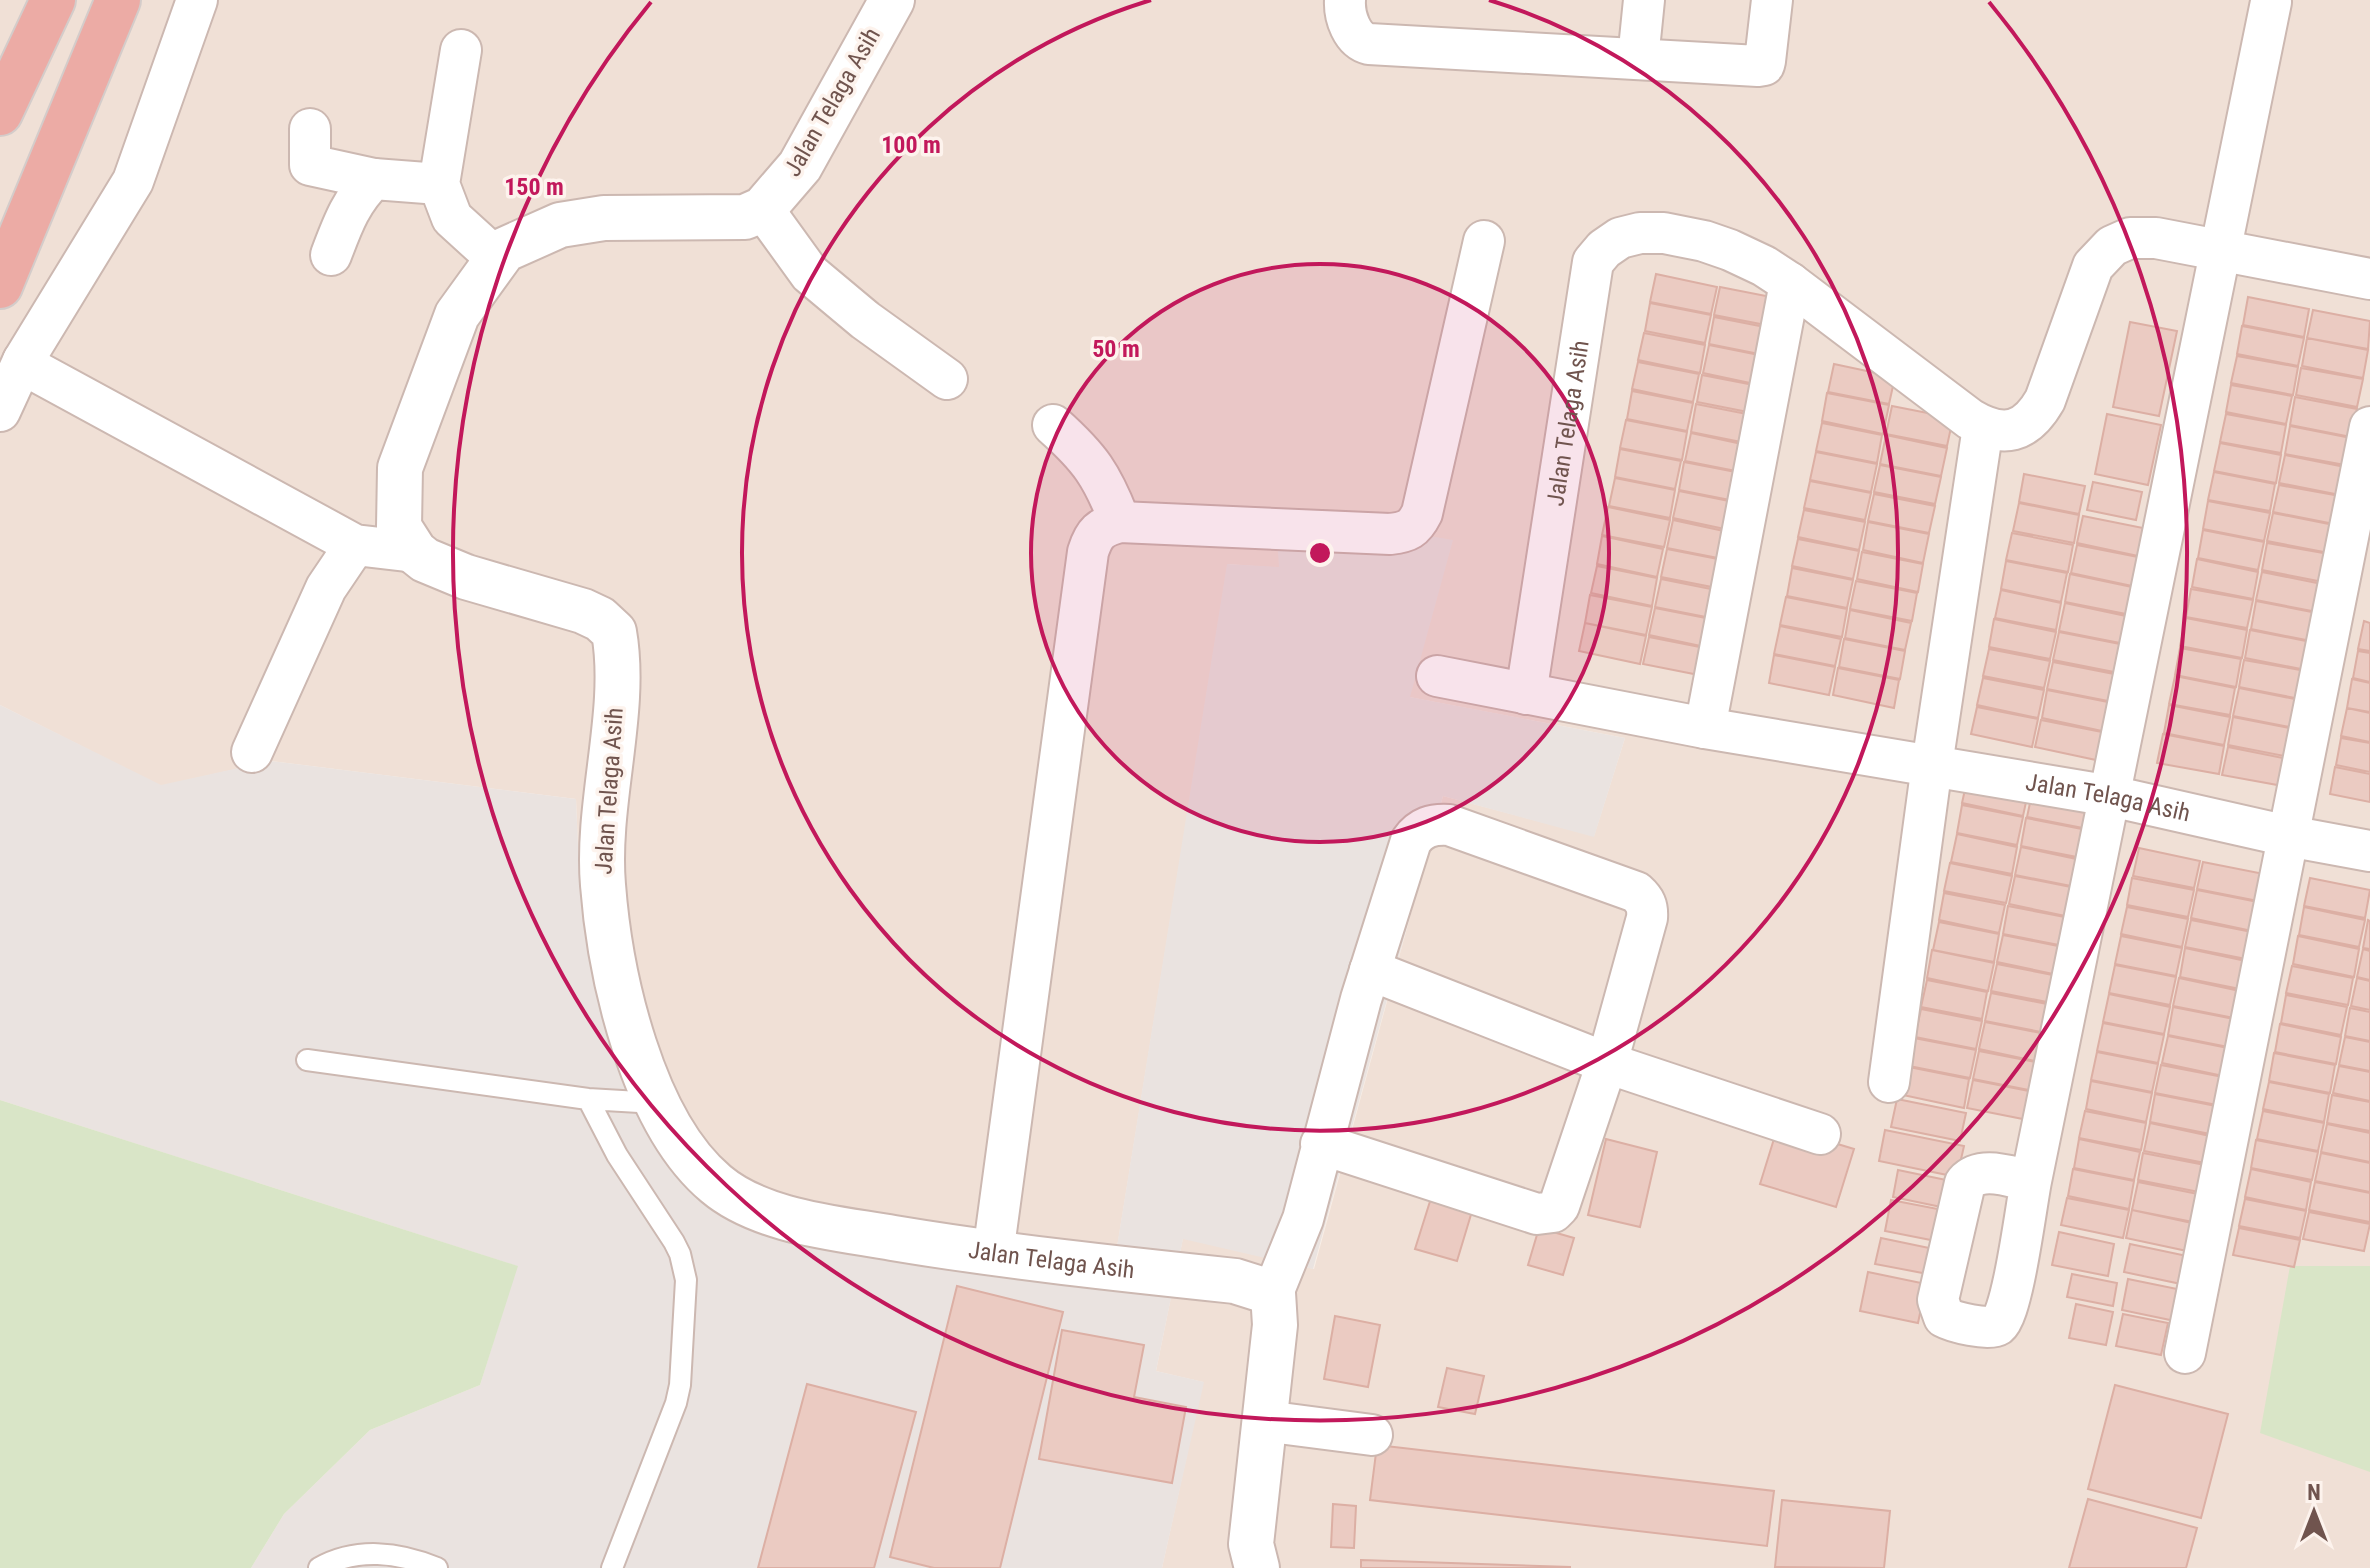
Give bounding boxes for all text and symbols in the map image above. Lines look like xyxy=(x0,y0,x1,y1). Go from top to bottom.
street label: Jalan Telaga Asih xyxy=(778,23,886,181)
text: 100 m xyxy=(881,131,941,159)
text: 150 m xyxy=(504,173,564,201)
text: 50 m xyxy=(1092,335,1140,363)
street label: Jalan Telaga Asih xyxy=(1541,338,1595,508)
centre of rings xyxy=(1306,539,1334,567)
street label: Jalan Telaga Asih xyxy=(589,707,629,875)
street label: Jalan Telaga Asih xyxy=(2024,768,2193,827)
street label: Jalan Telaga Asih xyxy=(967,1236,1136,1284)
north arrow xyxy=(2274,1472,2354,1552)
text: N xyxy=(2307,1480,2321,1505)

